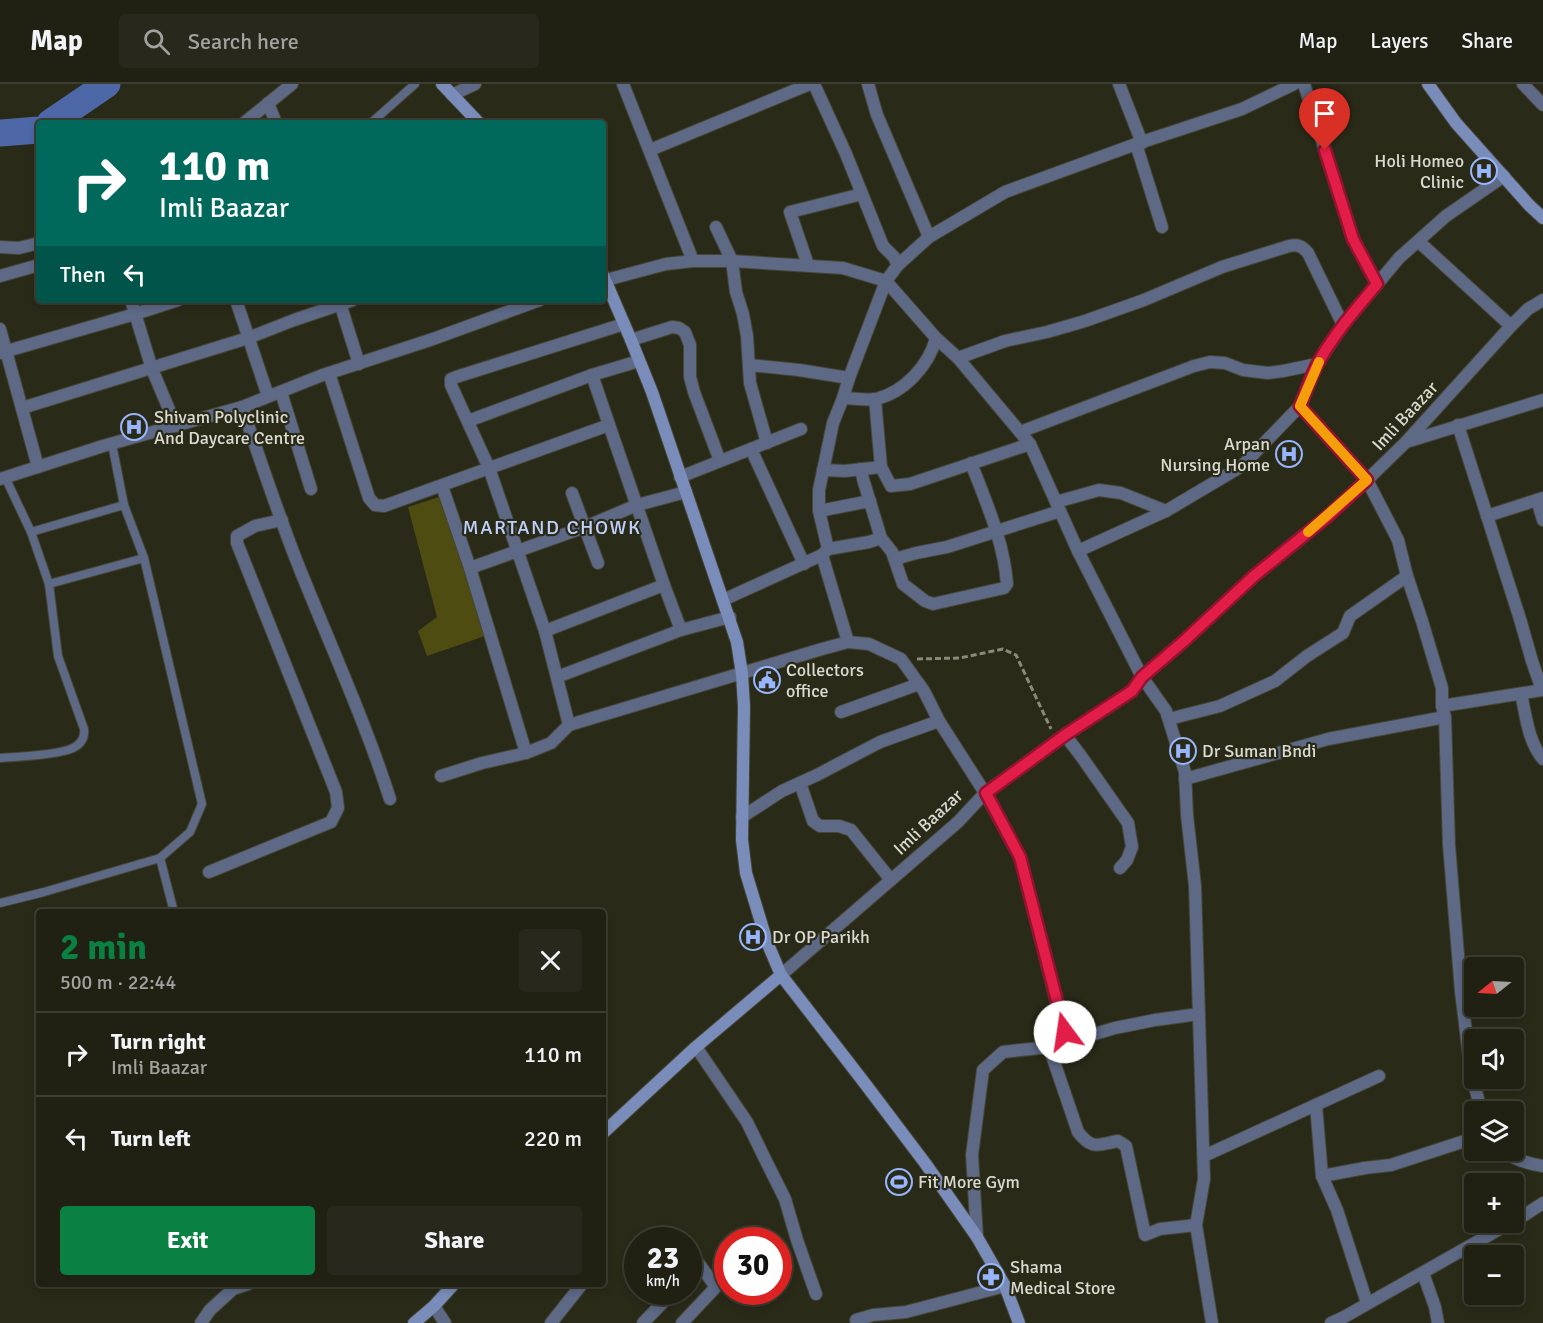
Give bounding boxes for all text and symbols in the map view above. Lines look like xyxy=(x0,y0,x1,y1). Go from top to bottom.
search box xyxy=(119,14,539,68)
text: Map xyxy=(30,24,83,58)
icon: search xyxy=(140,25,173,58)
text: Search here xyxy=(188,28,299,55)
text: Map xyxy=(1299,28,1337,54)
text: Layers xyxy=(1370,28,1428,54)
text: Share xyxy=(1461,28,1513,54)
pin xyxy=(1299,88,1350,150)
icon: arrive xyxy=(1308,97,1341,130)
text: 110 m xyxy=(159,141,270,192)
icon: right xyxy=(60,144,138,222)
place label: Holi Homeo Clinic xyxy=(1374,150,1464,193)
hospital icon: Holi Homeo Clinic xyxy=(1469,156,1499,186)
text: Imli Baazar xyxy=(159,192,289,225)
icon: left xyxy=(118,258,151,291)
text: Then xyxy=(60,261,106,288)
street label: Imli Baazar xyxy=(1367,377,1443,455)
place label: Shivam Polyclinic And Daycare Centre xyxy=(154,406,305,449)
hospital icon: Shivam Polyclinic And Daycare Centre xyxy=(119,412,149,442)
place label: Arpan Nursing Home xyxy=(1160,433,1270,476)
hospital icon: Arpan Nursing Home xyxy=(1274,439,1304,469)
district label: MARTAND CHOWK xyxy=(463,515,641,540)
place label: Collectors office xyxy=(786,659,864,702)
public building icon: Collectors office xyxy=(752,665,782,695)
hospital icon: Dr Suman Bndi xyxy=(1168,736,1198,766)
place label: Dr Suman Bndi xyxy=(1202,740,1316,762)
street label: Imli Baazar xyxy=(889,784,967,860)
hospital icon: Dr OP Parikh xyxy=(738,922,768,952)
text: 2 min xyxy=(60,925,147,970)
place label: Dr OP Parikh xyxy=(772,926,870,948)
button: close xyxy=(519,929,582,992)
north arrow xyxy=(1464,957,1524,1017)
map controls xyxy=(1464,957,1524,1305)
text: 500 m · 22:44 xyxy=(60,970,176,995)
position arrow xyxy=(1033,1000,1097,1064)
text: Turn right xyxy=(111,1028,206,1055)
button: sound xyxy=(1464,1029,1524,1089)
icon: right xyxy=(60,1038,93,1071)
text: 110 m xyxy=(524,1041,582,1068)
text: Imli Baazar xyxy=(111,1055,207,1080)
button: layers xyxy=(1464,1101,1524,1161)
icon: left xyxy=(60,1122,93,1155)
text: Turn left xyxy=(111,1125,191,1152)
text: 220 m xyxy=(524,1125,582,1152)
sports icon: Fit More Gym xyxy=(884,1167,914,1197)
place label: Fit More Gym xyxy=(918,1171,1020,1193)
button: + xyxy=(1464,1173,1524,1233)
button: Exit xyxy=(60,1206,315,1275)
button: Share xyxy=(327,1206,582,1275)
speed limit sign: 30 xyxy=(714,1227,792,1305)
text: 23 xyxy=(647,1240,679,1277)
button: − xyxy=(1464,1245,1524,1305)
place label: Shama Medical Store xyxy=(1010,1256,1116,1299)
pharmacy icon: Shama Medical Store xyxy=(976,1262,1006,1292)
text: km/h xyxy=(646,1272,680,1290)

